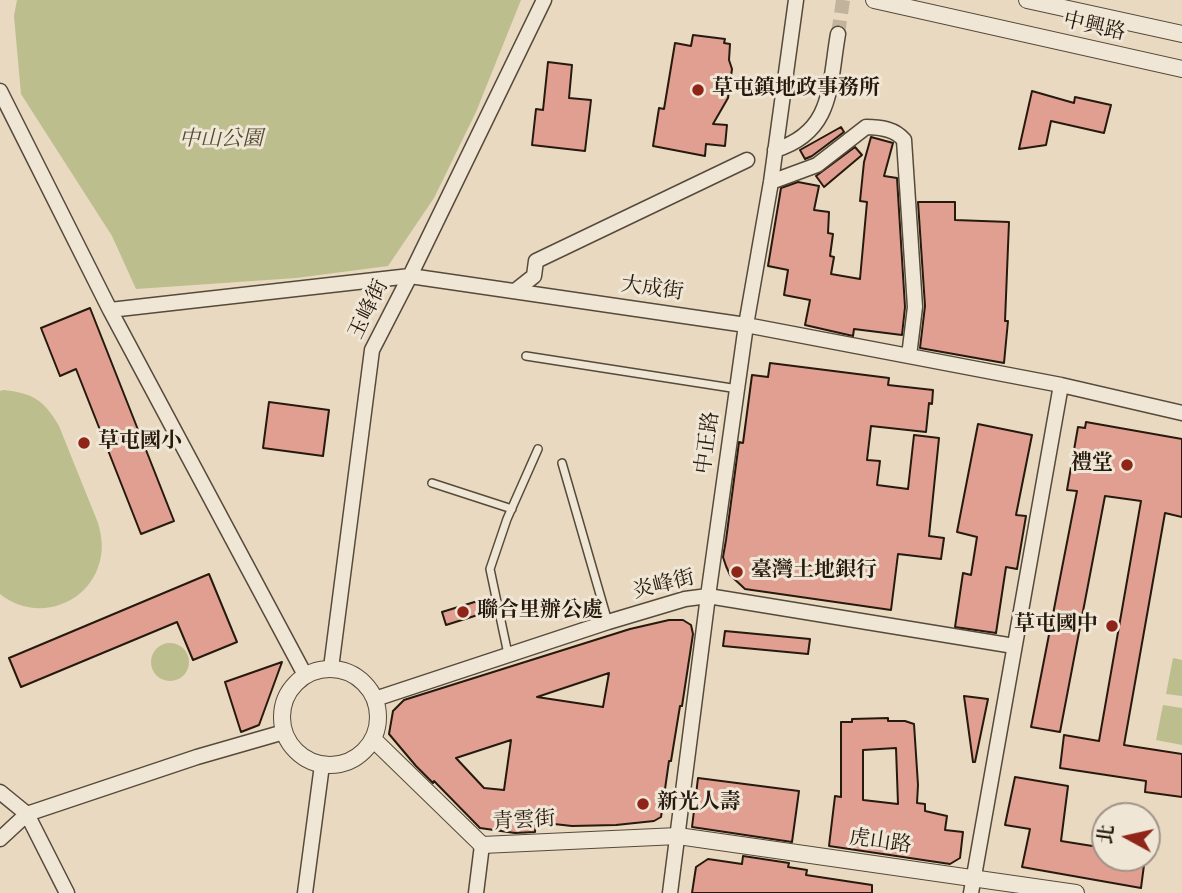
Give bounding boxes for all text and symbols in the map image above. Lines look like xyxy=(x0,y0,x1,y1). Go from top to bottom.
street label: 中興路 xyxy=(1060,9,1128,47)
place label: 草屯鎮地政事務所 xyxy=(712,77,880,103)
marker: 草屯鎮地政事務所 xyxy=(690,82,706,98)
park label: 中山公園 xyxy=(179,128,263,154)
street label: 大成街 xyxy=(619,273,685,307)
street label: 玉峰街 xyxy=(345,276,395,344)
street label: 中正路 xyxy=(692,410,726,476)
place label: 草屯國小 xyxy=(98,430,182,456)
marker: 草屯國小 xyxy=(76,435,92,451)
place label: 禮堂 xyxy=(1071,452,1113,478)
marker: 禮堂 xyxy=(1119,457,1135,473)
place label: 臺灣土地銀行 xyxy=(751,559,877,585)
marker: 臺灣土地銀行 xyxy=(729,564,745,580)
street label: 炎峰街 xyxy=(630,566,698,606)
place label: 聯合里辦公處 xyxy=(477,599,603,625)
marker: 聯合里辦公處 xyxy=(455,604,471,620)
place label: 草屯國中 xyxy=(1014,613,1098,639)
marker: 草屯國中 xyxy=(1104,618,1120,634)
place label: 新光人壽 xyxy=(657,791,741,817)
marker: 新光人壽 xyxy=(635,796,651,812)
north arrow xyxy=(1091,802,1161,872)
street label: 青雲街 xyxy=(492,808,556,836)
text: 北 xyxy=(1094,823,1119,845)
street label: 虎山路 xyxy=(847,826,913,860)

